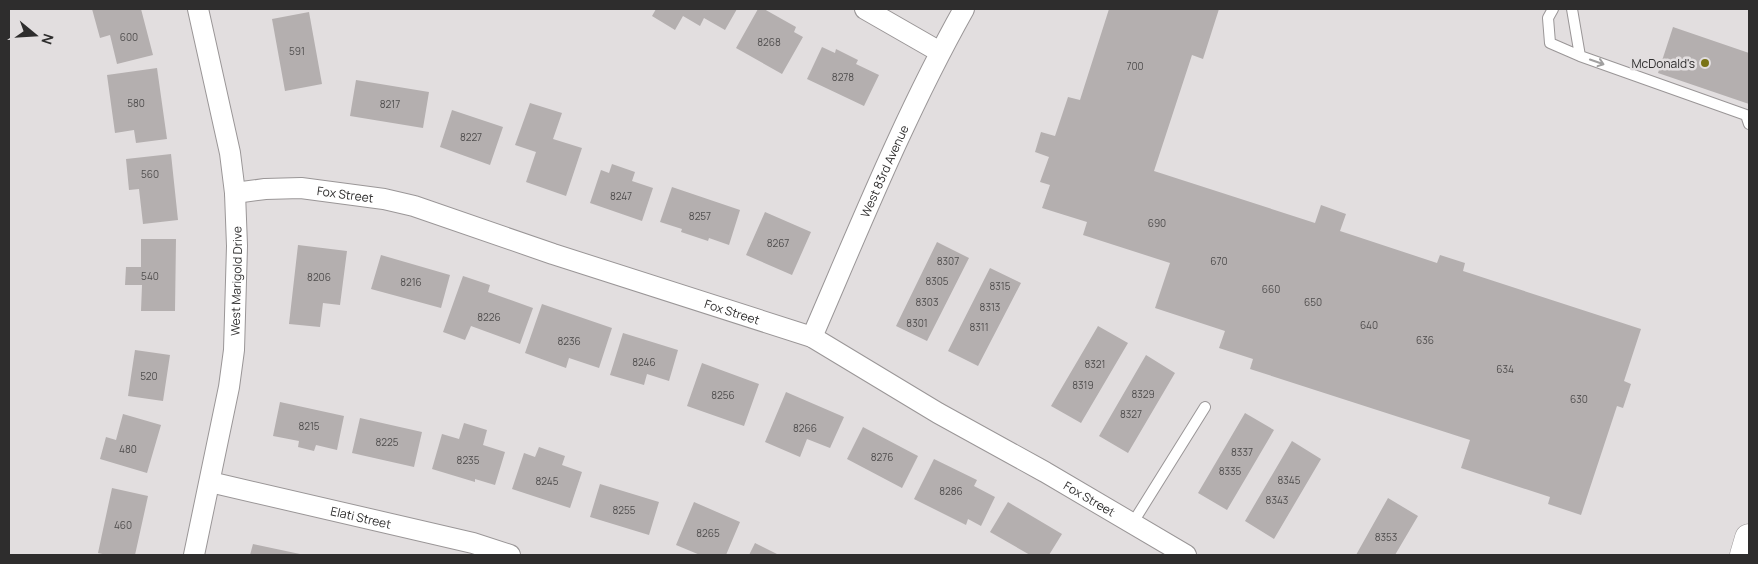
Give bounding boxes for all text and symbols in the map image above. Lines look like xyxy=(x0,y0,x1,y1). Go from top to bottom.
north arrow xyxy=(10,10,60,60)
house number: 600 xyxy=(120,30,138,44)
text: N xyxy=(37,31,58,47)
house number: 8268 xyxy=(757,35,781,49)
house number: 591 xyxy=(289,44,305,58)
place label: McDonald's xyxy=(1632,55,1695,72)
marker: McDonald's xyxy=(1699,57,1711,69)
one-way arrow xyxy=(1589,58,1605,67)
house number: 700 xyxy=(1126,59,1144,73)
house number: 8278 xyxy=(832,70,854,84)
house number: 580 xyxy=(127,96,145,110)
house number: 8217 xyxy=(380,97,400,111)
street label: West 83rd Avenue xyxy=(856,122,912,220)
house number: 8227 xyxy=(460,130,482,144)
house number: 560 xyxy=(141,167,159,181)
street label: Fox Street xyxy=(316,182,375,206)
house number: 8247 xyxy=(610,189,632,203)
house number: 8257 xyxy=(689,209,711,223)
house number: 690 xyxy=(1148,216,1166,230)
street label: West Marigold Drive xyxy=(226,226,246,336)
house number: 8267 xyxy=(767,236,789,250)
house number: 8307 xyxy=(937,254,959,268)
house number: 670 xyxy=(1210,254,1228,268)
house number: 540 xyxy=(141,269,159,283)
house number: 8206 xyxy=(307,270,331,284)
house number: 8305 xyxy=(925,274,949,288)
house number: 8216 xyxy=(400,275,422,289)
house number: 8315 xyxy=(989,279,1011,293)
house number: 660 xyxy=(1262,282,1280,296)
street label: Fox Street xyxy=(702,295,762,328)
house number: 8303 xyxy=(916,295,938,309)
house number: 650 xyxy=(1304,295,1322,309)
house number: 8313 xyxy=(980,300,1000,314)
house number: 8226 xyxy=(477,310,501,324)
house number: 8301 xyxy=(906,316,928,330)
house number: 640 xyxy=(1360,318,1378,332)
house number: 8311 xyxy=(969,320,989,334)
house number: 636 xyxy=(1416,333,1434,347)
house number: 8236 xyxy=(557,334,581,348)
house number: 8246 xyxy=(632,355,656,369)
house number: 8321 xyxy=(1085,357,1105,371)
house number: 634 xyxy=(1496,362,1514,376)
house number: 520 xyxy=(140,369,158,383)
house number: 8319 xyxy=(1072,378,1094,392)
house number: 8329 xyxy=(1131,387,1155,401)
house number: 8256 xyxy=(711,388,735,402)
house number: 630 xyxy=(1570,392,1588,406)
house number: 8327 xyxy=(1120,407,1142,421)
house number: 8215 xyxy=(298,419,320,433)
house number: 8266 xyxy=(793,421,817,435)
house number: 8225 xyxy=(376,435,399,449)
house number: 480 xyxy=(119,442,137,456)
house number: 8337 xyxy=(1231,445,1253,459)
house number: 8276 xyxy=(871,450,893,464)
house number: 8235 xyxy=(457,453,480,467)
house number: 8335 xyxy=(1219,464,1242,478)
house number: 8345 xyxy=(1277,473,1301,487)
house number: 8245 xyxy=(536,474,559,488)
street label: Fox Street xyxy=(1061,477,1119,520)
house number: 8286 xyxy=(939,484,963,498)
house number: 8343 xyxy=(1266,493,1288,507)
street label: Elati Street xyxy=(329,502,393,532)
house number: 8255 xyxy=(612,503,636,517)
house number: 460 xyxy=(114,518,132,532)
house number: 8265 xyxy=(696,526,720,540)
house number: 8353 xyxy=(1375,530,1397,544)

